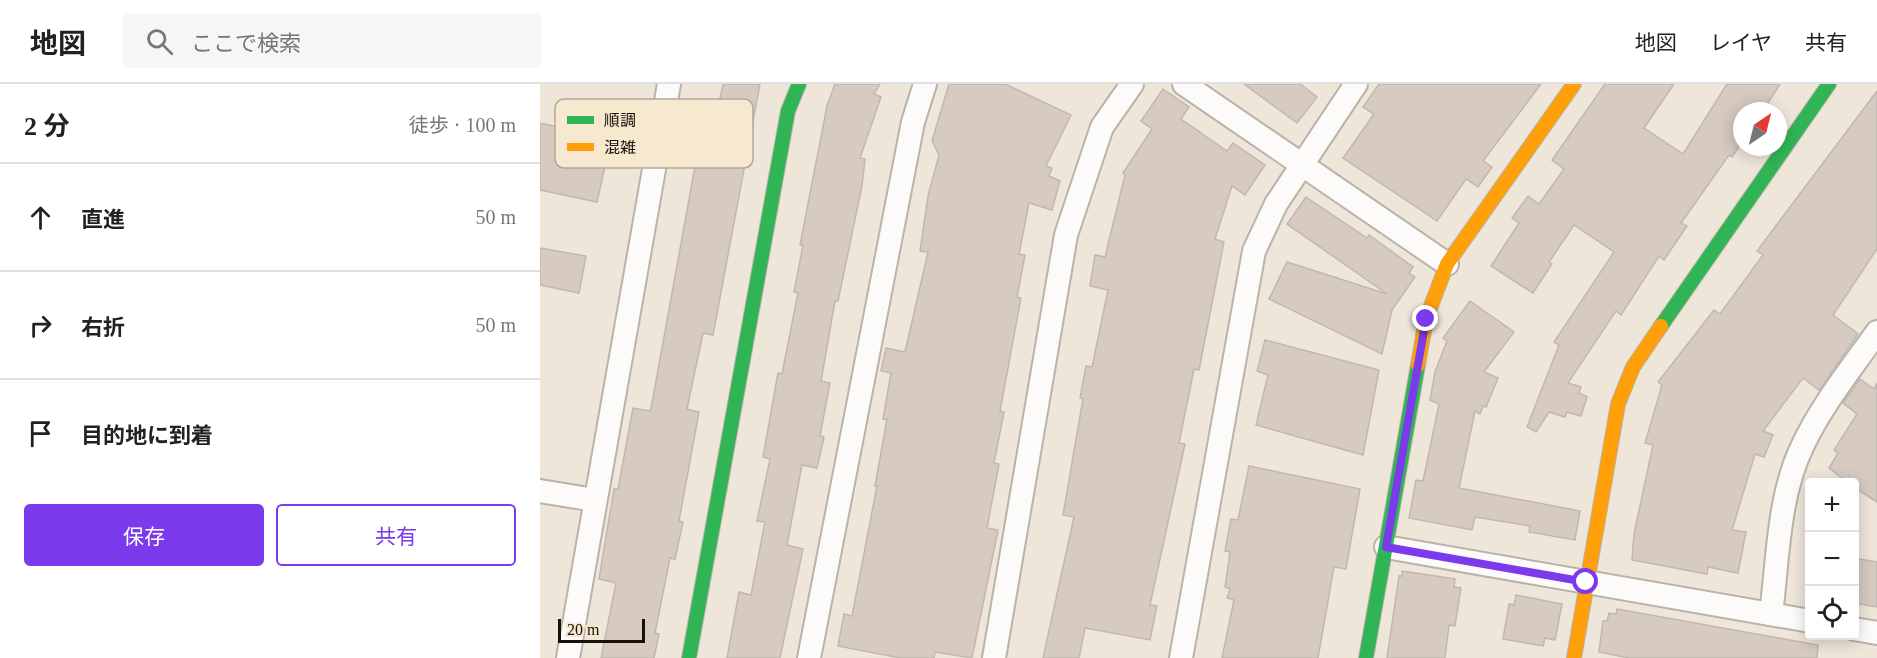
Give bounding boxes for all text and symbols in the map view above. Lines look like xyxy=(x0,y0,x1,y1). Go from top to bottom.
search box xyxy=(122,14,542,68)
icon: search xyxy=(143,25,176,58)
text: 地図 xyxy=(30,28,86,59)
text: ここで検索 xyxy=(191,31,301,56)
text: 地図 xyxy=(1635,31,1677,55)
text: レイヤ xyxy=(1710,31,1772,55)
text: 共有 xyxy=(1805,31,1847,55)
legend xyxy=(555,99,753,168)
north arrow xyxy=(1733,102,1787,156)
text: 2 分 xyxy=(24,112,70,141)
text: 順調 xyxy=(604,112,636,129)
text: 徒歩 · 100 m xyxy=(409,114,516,136)
text: 混雑 xyxy=(604,139,636,156)
icon: ahead xyxy=(24,201,57,234)
text: 50 m xyxy=(475,206,516,228)
text: 直進 xyxy=(81,207,125,232)
route end xyxy=(1412,305,1438,331)
icon: right xyxy=(24,309,57,342)
text: 50 m xyxy=(475,314,516,336)
text: 右折 xyxy=(81,315,125,340)
icon: arrive xyxy=(24,417,57,450)
text: 目的地に到着 xyxy=(81,423,213,448)
map controls xyxy=(1805,478,1859,640)
button: + xyxy=(1805,478,1859,532)
button: 保存 xyxy=(24,504,264,566)
button: 共有 xyxy=(276,504,516,566)
button: − xyxy=(1805,532,1859,586)
route start xyxy=(1572,568,1598,594)
button: locate xyxy=(1805,586,1859,640)
scale bar xyxy=(558,616,645,644)
text: 20 m xyxy=(567,621,599,638)

